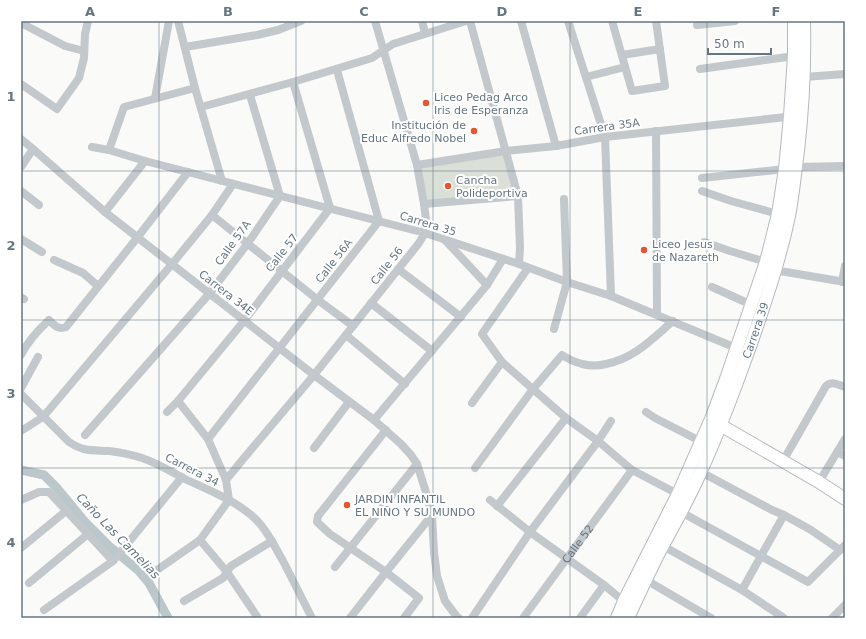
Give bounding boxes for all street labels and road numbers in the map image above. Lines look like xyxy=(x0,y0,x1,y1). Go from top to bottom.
street label: Carrera 35A xyxy=(573,116,641,138)
street label: Carrera 35 xyxy=(398,209,458,239)
street label: Calle 57A xyxy=(212,218,254,268)
street label: Calle 57 xyxy=(263,231,301,275)
street label: Calle 56A xyxy=(313,236,356,286)
street label: Calle 56 xyxy=(368,244,406,288)
street label: Carrera 34E xyxy=(196,268,256,318)
street label: Carrera 39 xyxy=(740,301,771,360)
street label: Carrera 34 xyxy=(163,451,221,489)
street label: Calle 52 xyxy=(559,522,596,566)

